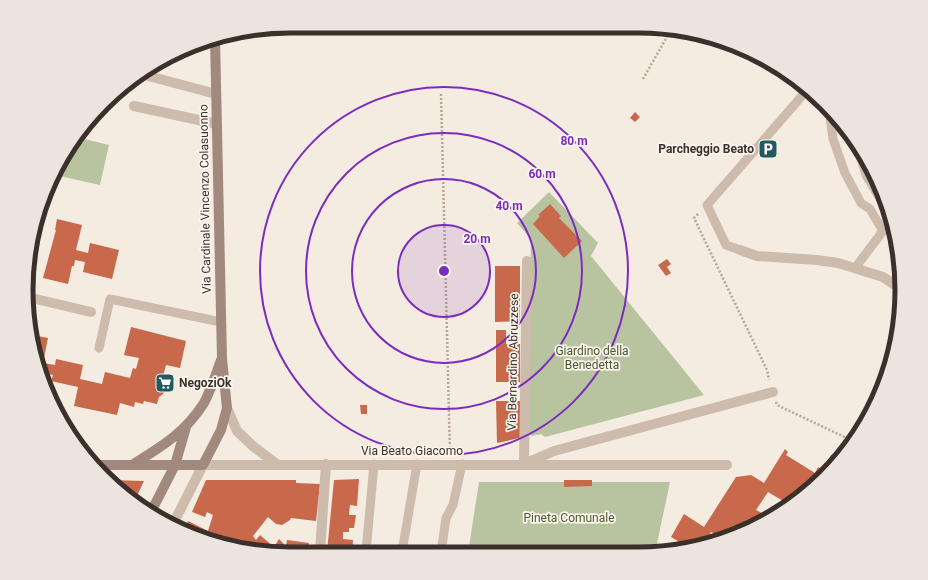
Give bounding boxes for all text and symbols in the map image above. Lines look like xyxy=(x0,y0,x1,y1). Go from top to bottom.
street label: Via Cardinale Vincenzo Colasuonno xyxy=(196,104,214,294)
text: 80 m xyxy=(560,134,588,148)
parking icon: Parcheggio Beato xyxy=(757,138,779,160)
place label: Parcheggio Beato xyxy=(658,142,754,156)
text: 60 m xyxy=(528,167,556,181)
text: 40 m xyxy=(495,199,523,213)
text: 20 m xyxy=(463,232,491,246)
centre of rings xyxy=(437,264,451,278)
street label: Via Bernardino Abruzzese xyxy=(505,293,521,431)
park label: Giardino della Benedetta xyxy=(555,344,629,372)
supermarket icon: NegoziOk xyxy=(154,372,176,394)
place label: NegoziOk xyxy=(179,376,232,390)
street label: Via Beato Giacomo xyxy=(361,444,463,458)
park label: Pineta Comunale xyxy=(523,511,615,525)

